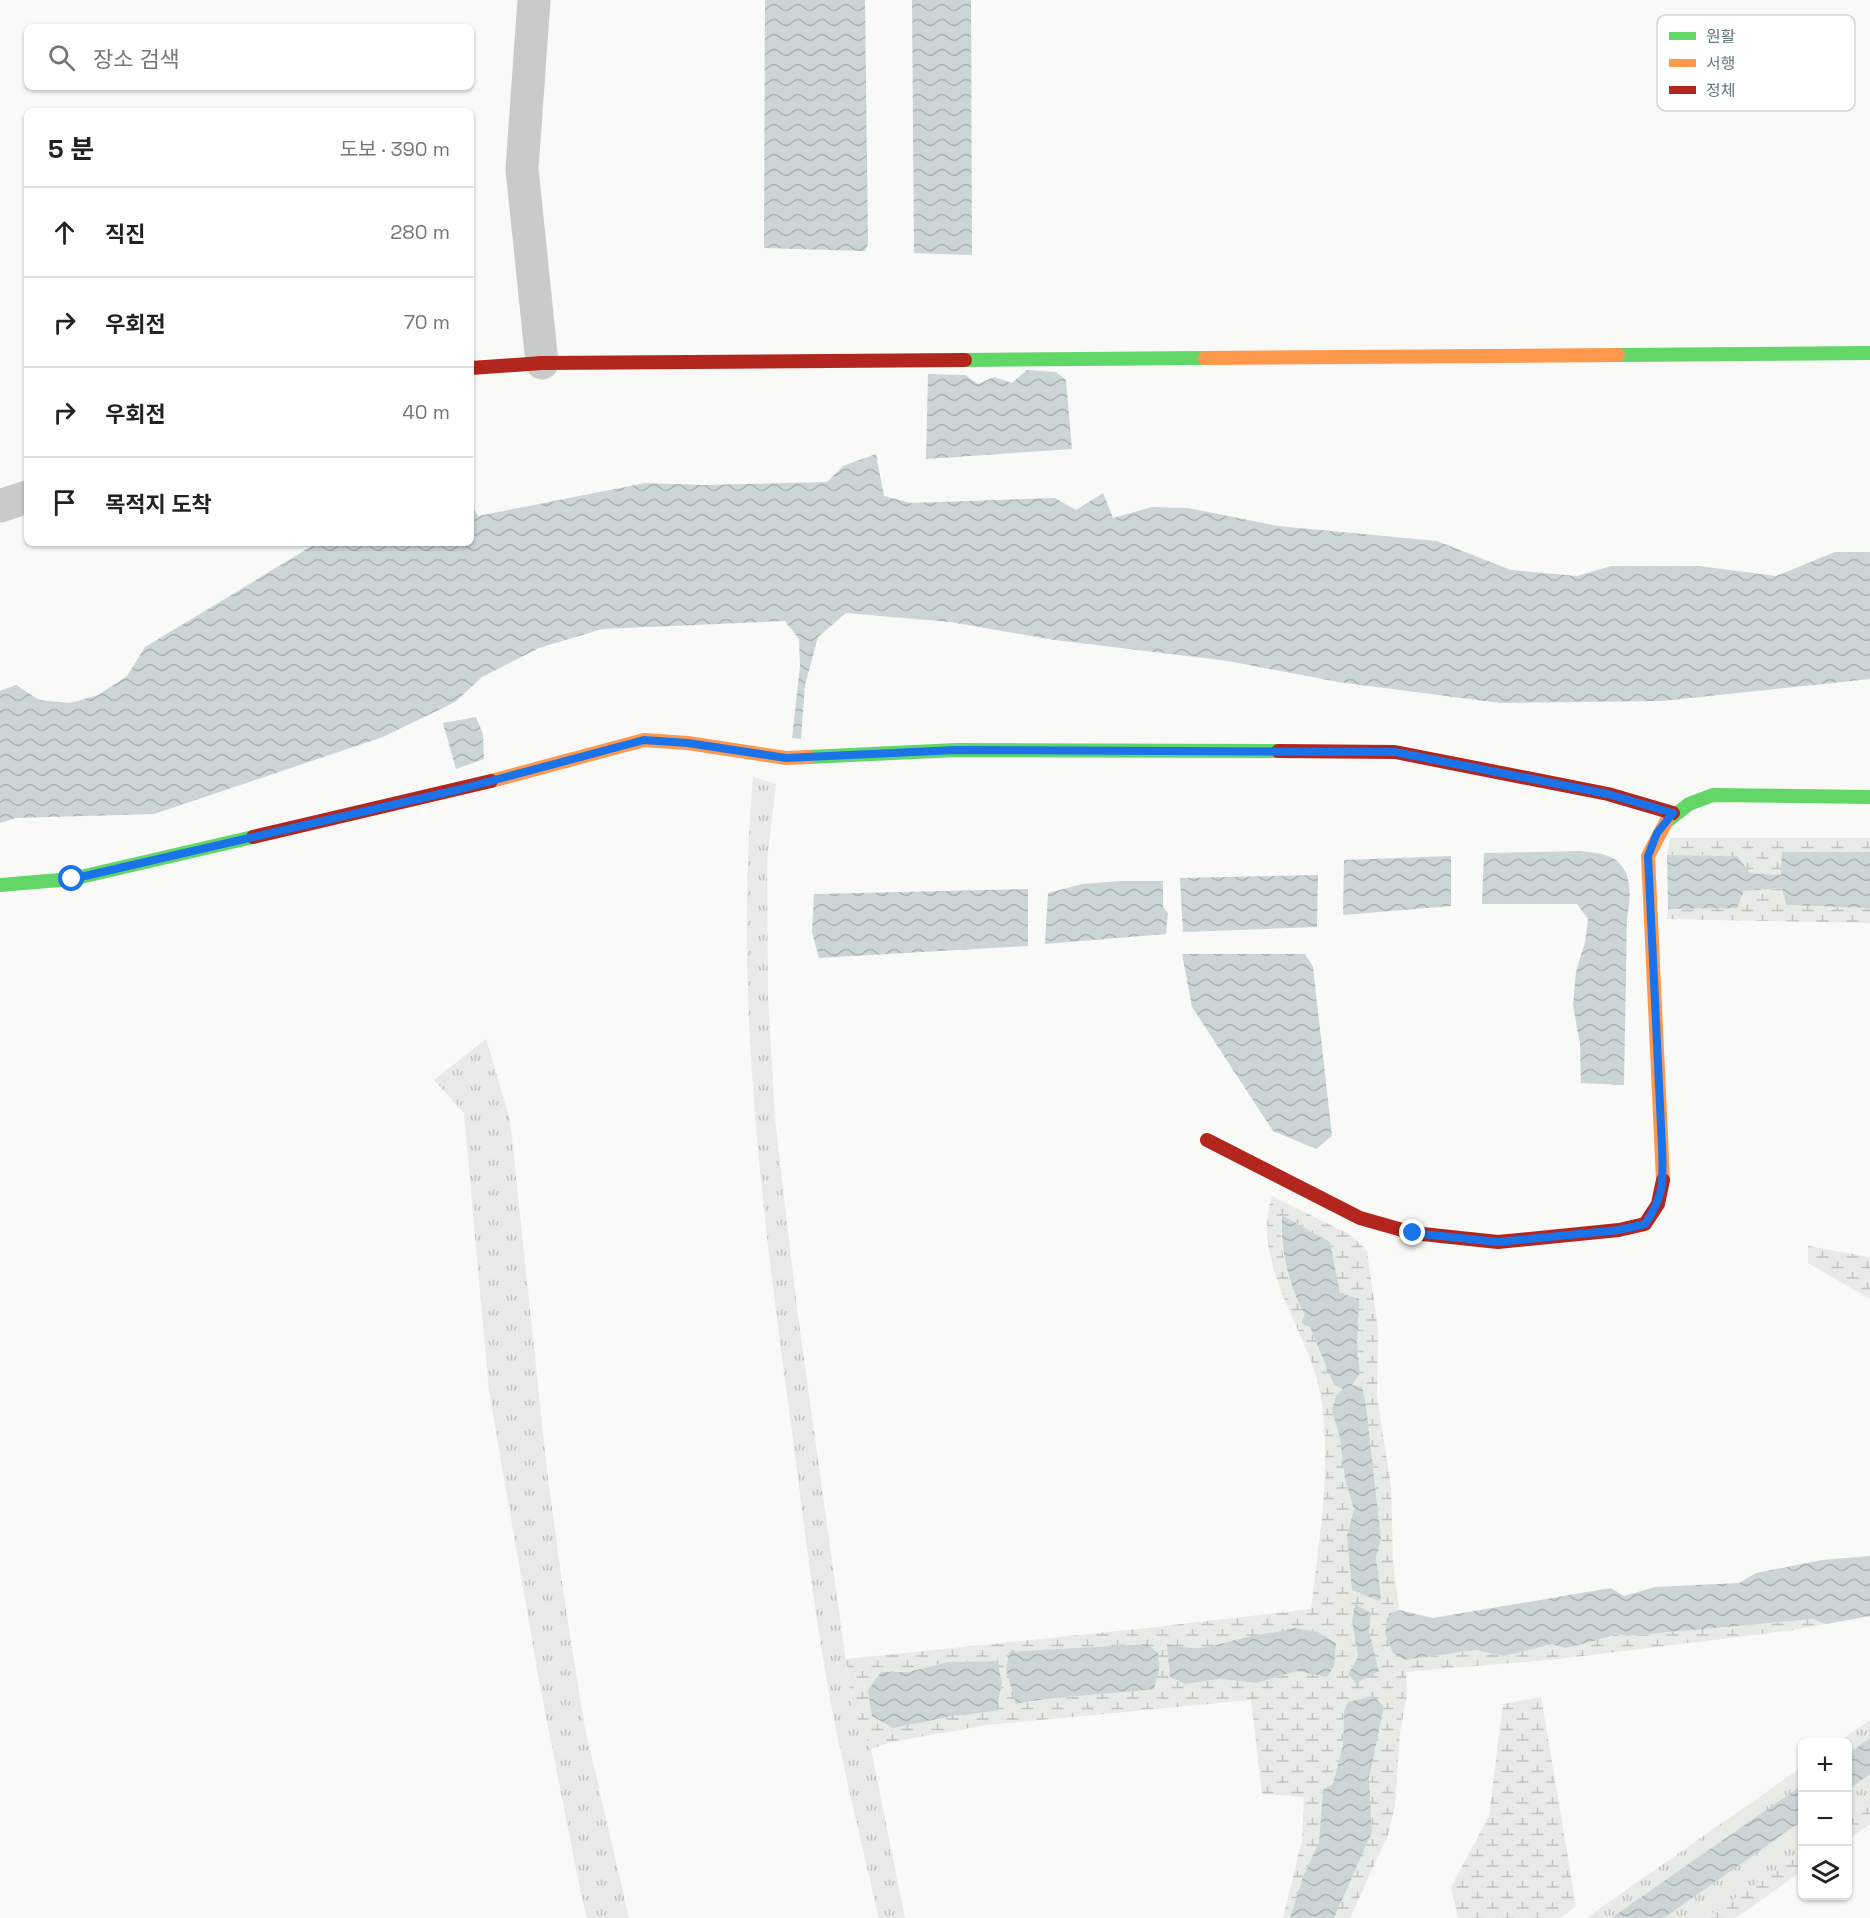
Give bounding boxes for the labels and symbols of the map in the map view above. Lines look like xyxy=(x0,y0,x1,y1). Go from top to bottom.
legend xyxy=(1657,15,1855,111)
text: 원활 xyxy=(1706,26,1736,47)
text: 서행 xyxy=(1706,53,1735,74)
text: 정체 xyxy=(1706,80,1735,101)
route start xyxy=(58,865,84,891)
route end xyxy=(1399,1219,1425,1245)

